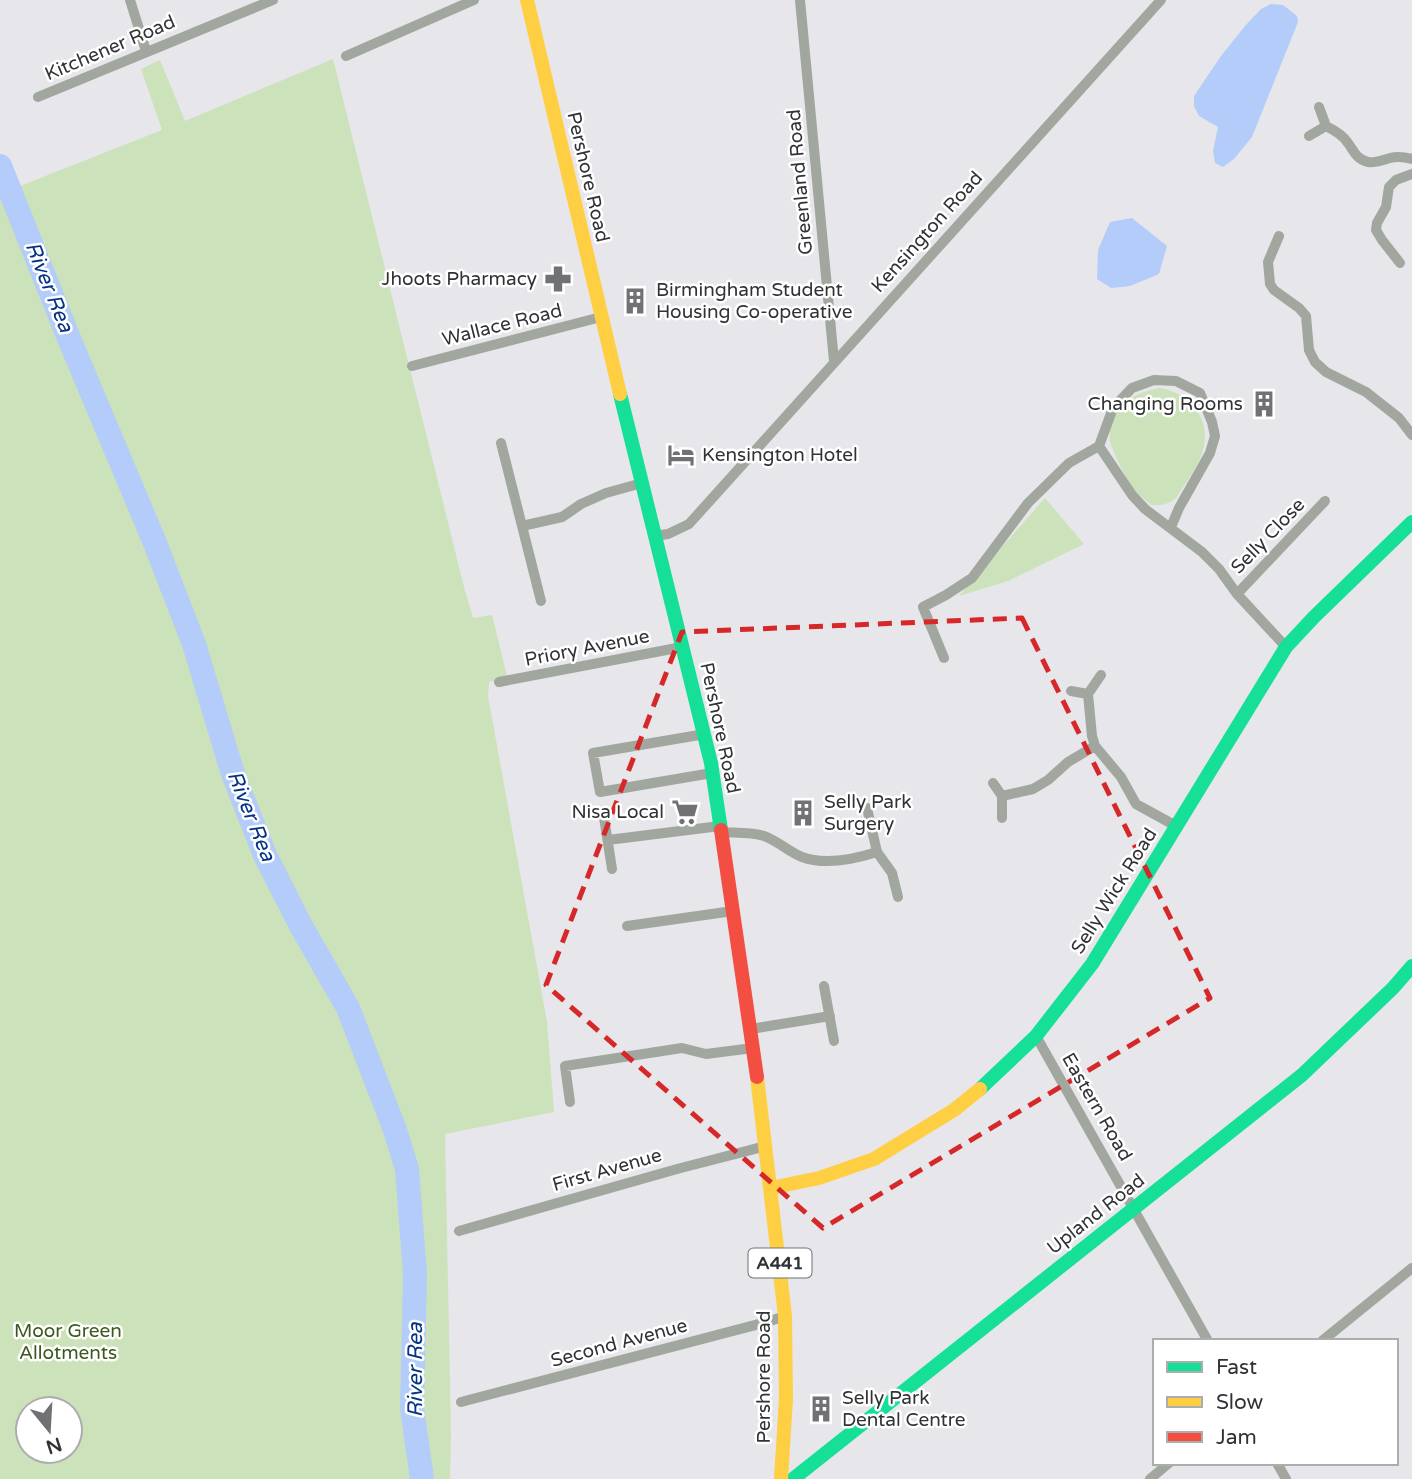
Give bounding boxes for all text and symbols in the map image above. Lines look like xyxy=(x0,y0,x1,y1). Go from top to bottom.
street label: Kitchener Road xyxy=(42,11,178,85)
street label: Greenland Road xyxy=(783,108,817,256)
street label: Pershore Road xyxy=(562,110,614,244)
street label: Kensington Road xyxy=(867,167,987,297)
water label: River Rea xyxy=(20,238,79,337)
pharmacy icon: Jhoots Pharmacy xyxy=(543,264,573,294)
place label: Jhoots Pharmacy xyxy=(382,268,537,290)
place label: Birmingham Student Housing Co-operative xyxy=(656,279,852,323)
building icon: Birmingham Student Housing Co-operative xyxy=(620,286,650,316)
street label: Wallace Road xyxy=(440,299,564,351)
building icon: Changing Rooms xyxy=(1249,389,1279,419)
place label: Changing Rooms xyxy=(1088,393,1243,415)
hotel icon: Kensington Hotel xyxy=(666,440,696,470)
place label: Kensington Hotel xyxy=(702,444,858,466)
street label: Selly Close xyxy=(1227,494,1309,578)
street label: Priory Avenue xyxy=(523,625,651,671)
street label: Pershore Road xyxy=(695,661,745,795)
water label: River Rea xyxy=(222,767,281,866)
place label: Selly Park Surgery xyxy=(824,791,912,835)
supermarket icon: Nisa Local xyxy=(670,797,700,827)
building icon: Selly Park Surgery xyxy=(788,798,818,828)
place label: Nisa Local xyxy=(571,801,664,823)
street label: Selly Wick Road xyxy=(1067,824,1161,958)
street label: Eastern Road xyxy=(1057,1049,1137,1165)
street label: First Avenue xyxy=(550,1144,664,1196)
street label: Upland Road xyxy=(1043,1169,1149,1259)
road number: A441 xyxy=(748,1248,812,1278)
street label: Pershore Road xyxy=(753,1310,775,1444)
street label: Second Avenue xyxy=(548,1314,690,1372)
park label: Moor Green Allotments xyxy=(14,1320,122,1364)
water label: River Rea xyxy=(403,1321,428,1418)
legend xyxy=(1153,1339,1398,1465)
text: Fast xyxy=(1216,1355,1257,1380)
place label: Selly Park Dental Centre xyxy=(842,1387,966,1431)
text: Slow xyxy=(1216,1390,1264,1415)
building icon: Selly Park Dental Centre xyxy=(806,1394,836,1424)
north arrow xyxy=(14,1395,84,1465)
text: Jam xyxy=(1216,1425,1257,1450)
text: N xyxy=(43,1432,65,1458)

